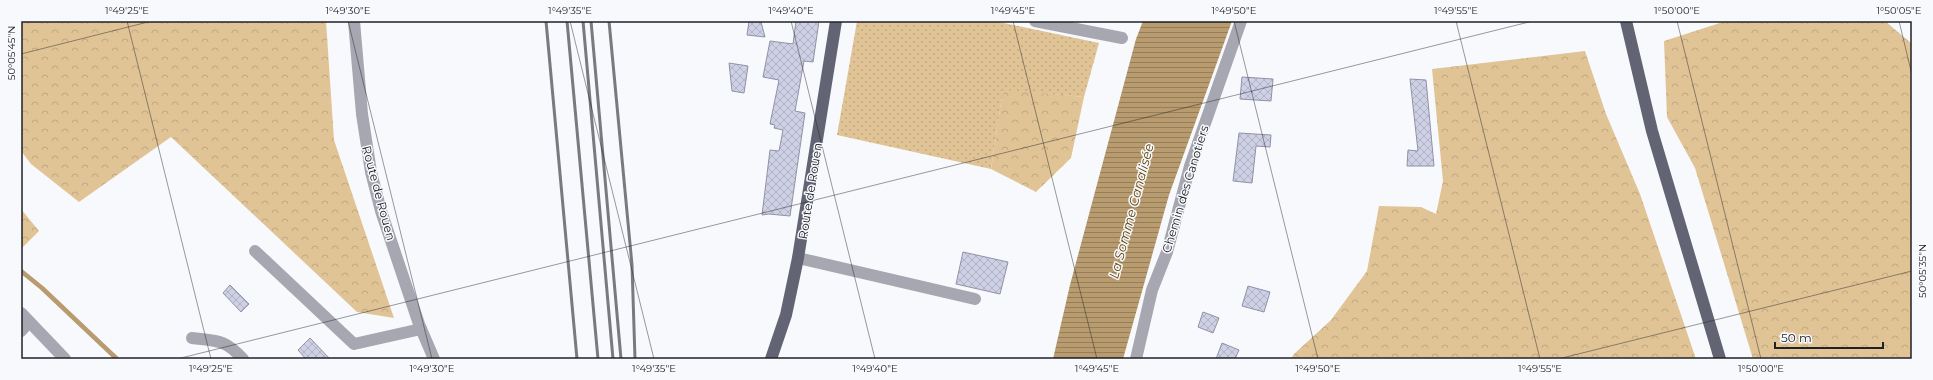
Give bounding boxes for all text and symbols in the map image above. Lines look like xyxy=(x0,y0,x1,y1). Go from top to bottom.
text: 1°49'25"E xyxy=(105,4,149,17)
text: 1°49'30"E xyxy=(325,4,371,17)
text: 1°49'35"E xyxy=(548,4,592,17)
text: 1°49'40"E xyxy=(768,4,814,17)
text: 1°49'45"E xyxy=(991,4,1036,17)
text: 1°49'50"E xyxy=(1212,4,1257,17)
text: 1°49'55"E xyxy=(1434,4,1478,17)
text: 1°50'00"E xyxy=(1654,4,1700,17)
text: 1°50'05"E xyxy=(1876,4,1922,17)
text: 50°05'45"N xyxy=(5,26,18,80)
street label: Chemin des Canotiers xyxy=(1158,123,1212,255)
street label: Route de Rouen xyxy=(795,142,825,240)
water label: La Somme Canalisée xyxy=(1105,142,1157,280)
street label: Route de Rouen xyxy=(359,144,399,242)
text: 50°05'35"N xyxy=(1916,244,1929,298)
scale bar xyxy=(1775,324,1883,350)
text: 50 m xyxy=(1781,330,1812,345)
text: 1°49'25"E xyxy=(189,362,233,375)
text: 1°49'30"E xyxy=(409,362,455,375)
text: 1°49'35"E xyxy=(632,362,676,375)
text: 1°49'40"E xyxy=(852,362,898,375)
text: 1°49'45"E xyxy=(1075,362,1120,375)
text: 1°49'50"E xyxy=(1296,362,1341,375)
text: 1°49'55"E xyxy=(1518,362,1562,375)
text: 1°50'00"E xyxy=(1738,362,1784,375)

